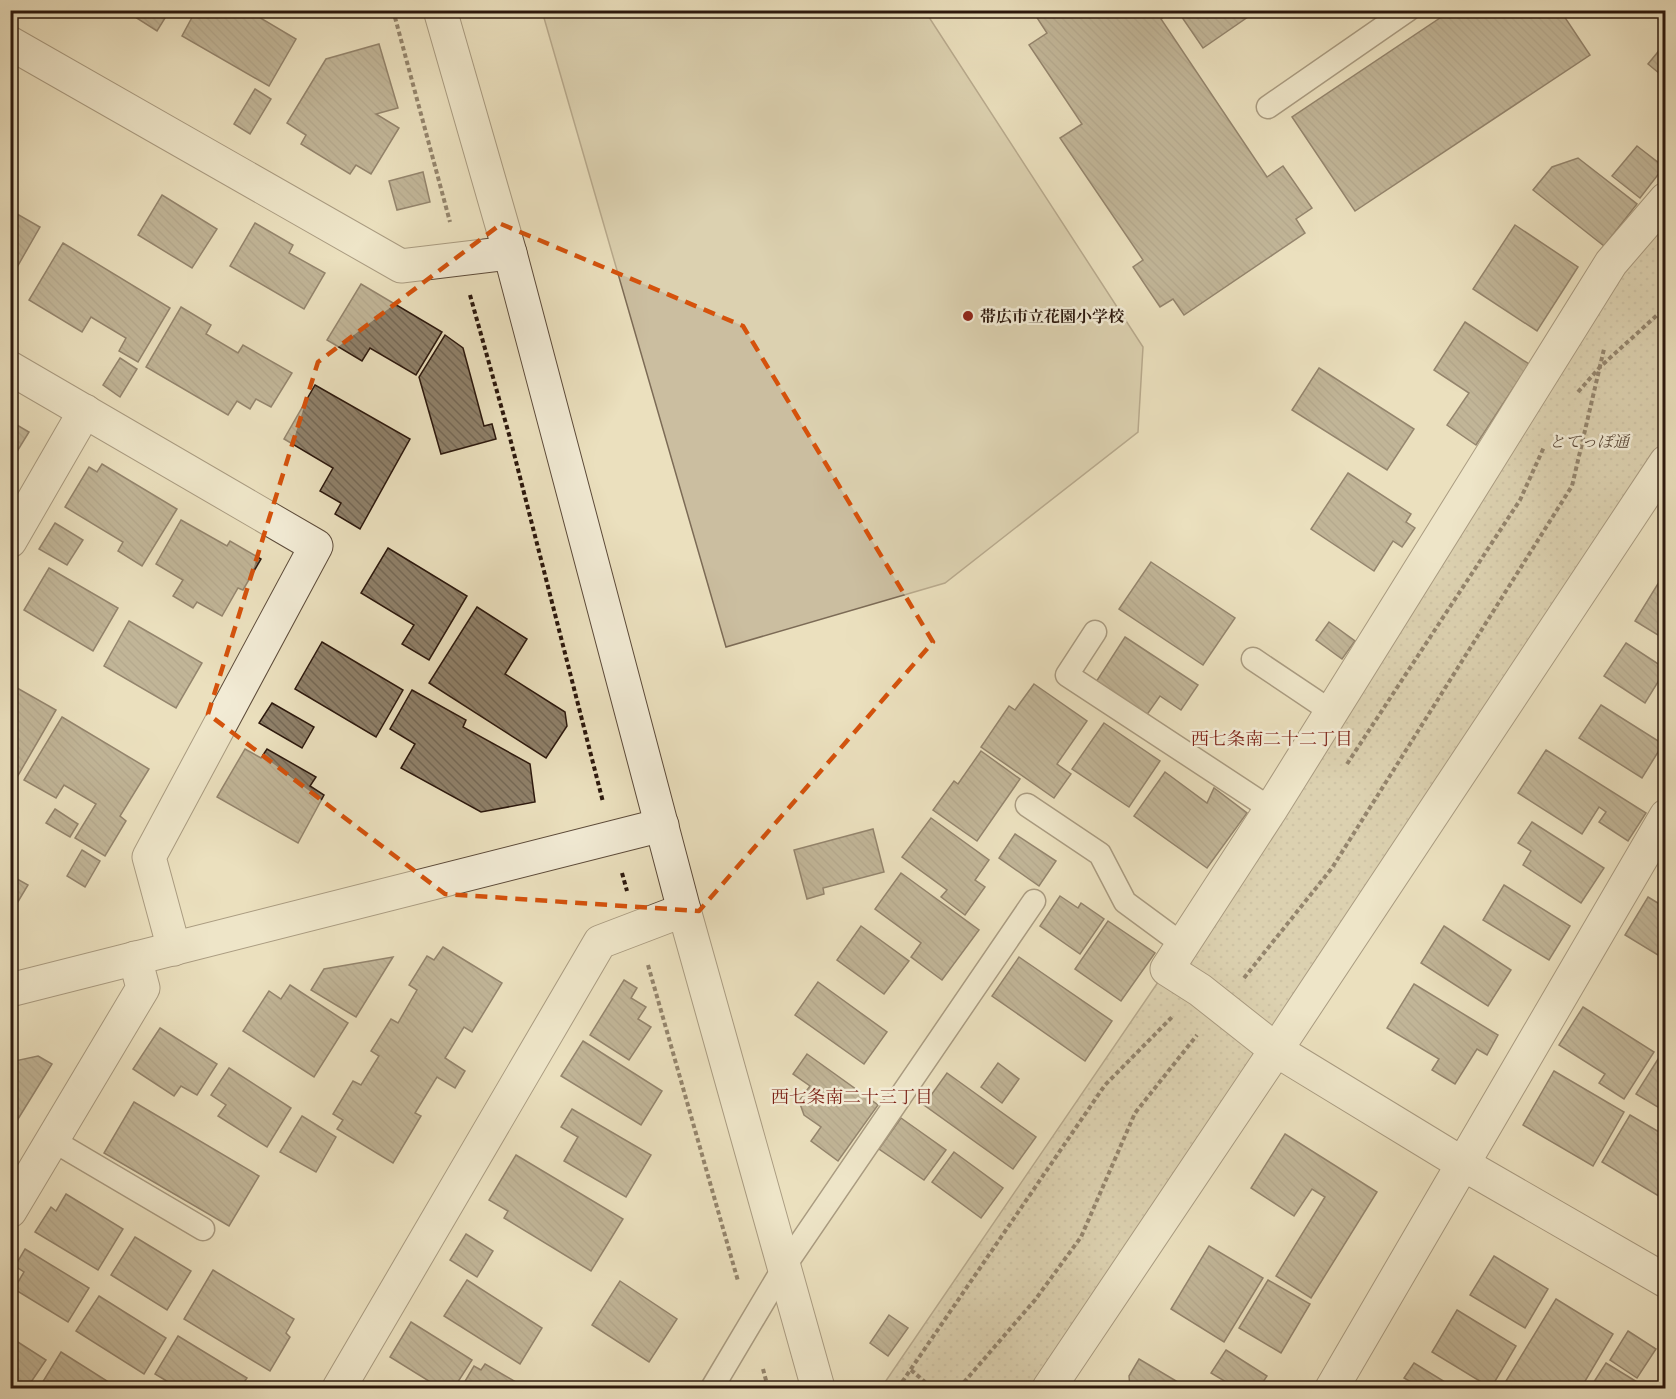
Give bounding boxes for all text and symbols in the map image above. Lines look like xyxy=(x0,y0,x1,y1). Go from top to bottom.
place label: 帯広市立花園小学校 xyxy=(980,308,1125,328)
marker: 帯広市立花園小学校 xyxy=(961,309,975,323)
park label: とてっぽ通 xyxy=(1549,433,1631,453)
district label: 西七条南二十二丁目 xyxy=(1191,729,1353,752)
district label: 西七条南二十三丁目 xyxy=(771,1087,933,1110)

